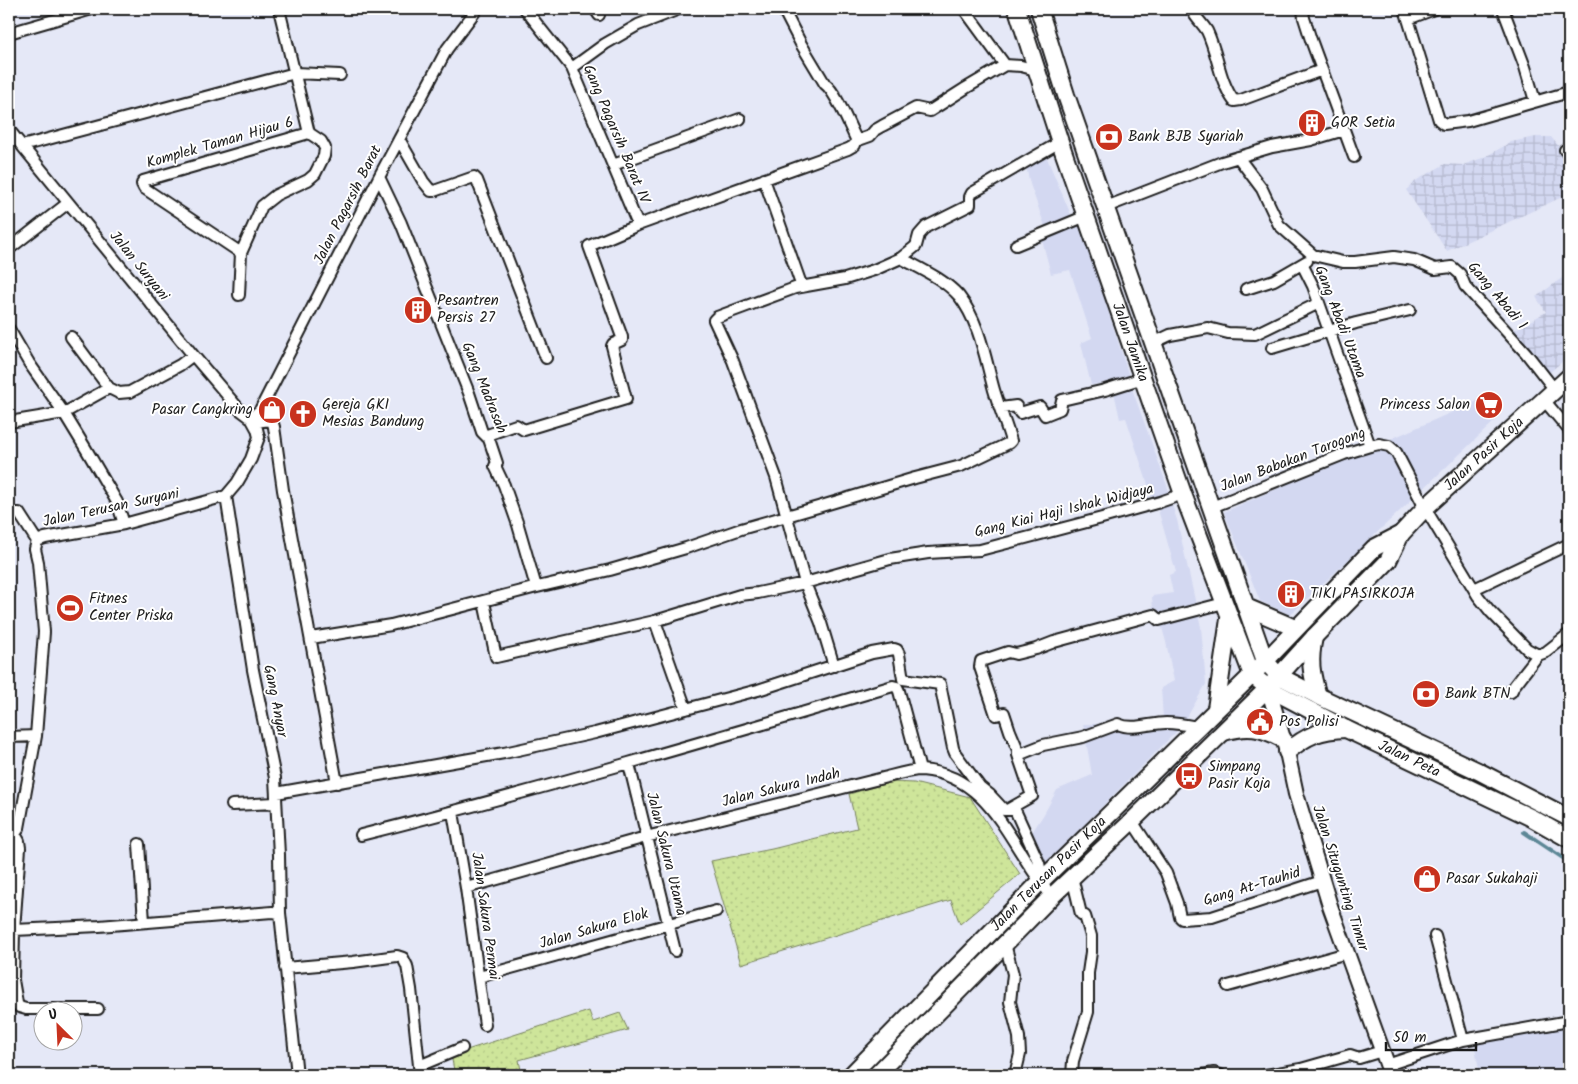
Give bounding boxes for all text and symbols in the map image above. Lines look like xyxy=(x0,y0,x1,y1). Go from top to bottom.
street label: Gang Pagarsih Barat IV xyxy=(576,61,656,208)
building icon: GOR Setia xyxy=(1297,108,1327,138)
street label: Komplek Taman Hijau 6 xyxy=(143,110,297,176)
place label: GOR Setia xyxy=(1331,111,1395,135)
bank icon: Bank BJB Syariah xyxy=(1094,122,1124,152)
place label: Bank BJB Syariah xyxy=(1128,125,1243,149)
street label: Jalan Pagarsih Barat xyxy=(307,141,389,269)
street label: Jalan Suryani xyxy=(103,226,176,308)
street label: Gang Abadi 1 xyxy=(1461,256,1533,336)
street label: Gang Abadi Utama xyxy=(1307,262,1373,382)
place label: Pesantren Persis 27 xyxy=(437,289,499,330)
building icon: Pesantren Persis 27 xyxy=(403,295,433,325)
street label: Jalan Jamika xyxy=(1105,299,1155,385)
street label: Gang Madrasah xyxy=(455,338,513,438)
supermarket icon: Princess Salon xyxy=(1474,390,1504,420)
place label: Gereja GKI Mesias Bandung xyxy=(322,393,424,434)
place label: Princess Salon xyxy=(1380,393,1470,417)
shop icon: Pasar Cangkring xyxy=(257,395,287,425)
place label: Pasar Cangkring xyxy=(152,398,253,422)
church icon: Gereja GKI Mesias Bandung xyxy=(288,399,318,429)
street label: Jalan Pasir Koja xyxy=(1439,411,1530,497)
street label: Jalan Babakan Tarogong xyxy=(1217,421,1369,499)
street label: Gang Kiai Haji Ishak Widjaya xyxy=(972,477,1156,545)
street label: Jalan Terusan Suryani xyxy=(41,482,183,534)
building icon: TIKI PASIRKOJA xyxy=(1276,579,1306,609)
place label: TIKI PASIRKOJA xyxy=(1310,582,1415,606)
place label: Fitnes Center Priska xyxy=(89,587,173,628)
sports icon: Fitnes Center Priska xyxy=(55,593,85,623)
street label: Gang Anyar xyxy=(256,663,294,740)
bank icon: Bank BTN xyxy=(1411,679,1441,709)
place label: Bank BTN xyxy=(1445,682,1510,706)
public building icon: Pos Polisi xyxy=(1245,707,1275,737)
place label: Pos Polisi xyxy=(1279,710,1340,734)
street label: Jalan Peta xyxy=(1374,734,1444,784)
place label: Simpang Pasir Koja xyxy=(1208,755,1271,796)
bus stop icon: Simpang Pasir Koja xyxy=(1174,761,1204,791)
street label: Jalan Sakura Indah xyxy=(719,762,843,814)
street label: Jalan Sakura Utama xyxy=(639,790,693,918)
street label: Jalan Situgunting Timur xyxy=(1305,802,1375,955)
street label: Jalan Terusan Pasir Koja xyxy=(985,811,1113,938)
street label: Jalan Sakura Permai xyxy=(464,851,506,983)
street label: Gang At-Tauhid xyxy=(1200,861,1304,913)
shop icon: Pasar Sukahaji xyxy=(1412,864,1442,894)
place label: Pasar Sukahaji xyxy=(1446,867,1539,891)
street label: Jalan Sakura Elok xyxy=(537,902,652,956)
north arrow xyxy=(32,1002,82,1052)
text: U xyxy=(45,1003,62,1027)
scale bar xyxy=(1386,1019,1476,1051)
text: 50 m xyxy=(1393,1026,1427,1050)

